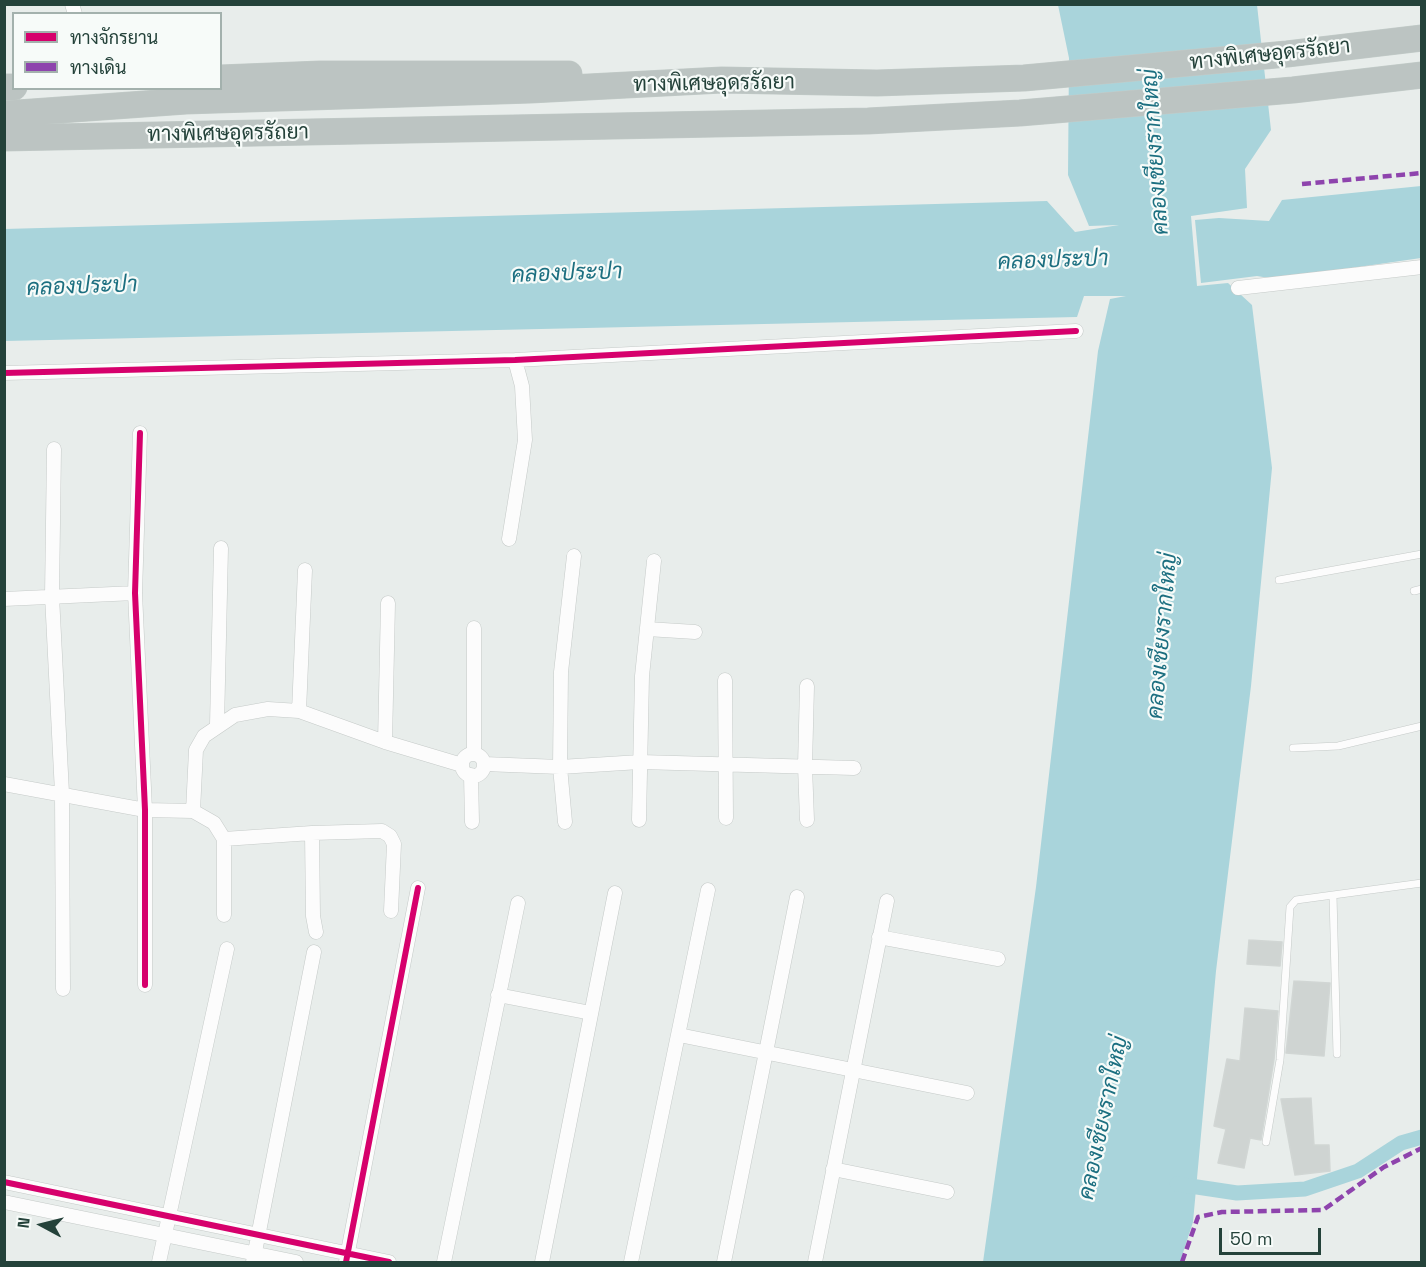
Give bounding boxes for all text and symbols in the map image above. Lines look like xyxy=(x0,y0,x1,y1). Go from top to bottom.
legend xyxy=(12,12,222,90)
text: ทางจักรยาน xyxy=(70,26,158,49)
street label: ทางพิเศษอุดรรัถยา xyxy=(1188,34,1352,76)
text: ทางเดิน xyxy=(70,56,126,79)
water label: คลองเชียงรากใหญ่ xyxy=(1137,68,1175,236)
street label: ทางพิเศษอุดรรัถยา xyxy=(633,70,795,98)
street label: ทางพิเศษอุดรรัถยา xyxy=(147,120,309,148)
water label: คลองประปา xyxy=(997,246,1109,276)
water label: คลองประปา xyxy=(511,259,623,289)
water label: คลองประปา xyxy=(26,272,138,302)
water label: คลองเชียงรากใหญ่ xyxy=(1143,552,1183,720)
water label: คลองเชียงรากใหญ่ xyxy=(1074,1034,1134,1202)
north arrow xyxy=(12,1195,72,1255)
text: N xyxy=(13,1216,35,1229)
scale bar xyxy=(1222,1216,1324,1254)
text: 50 m xyxy=(1230,1227,1272,1250)

